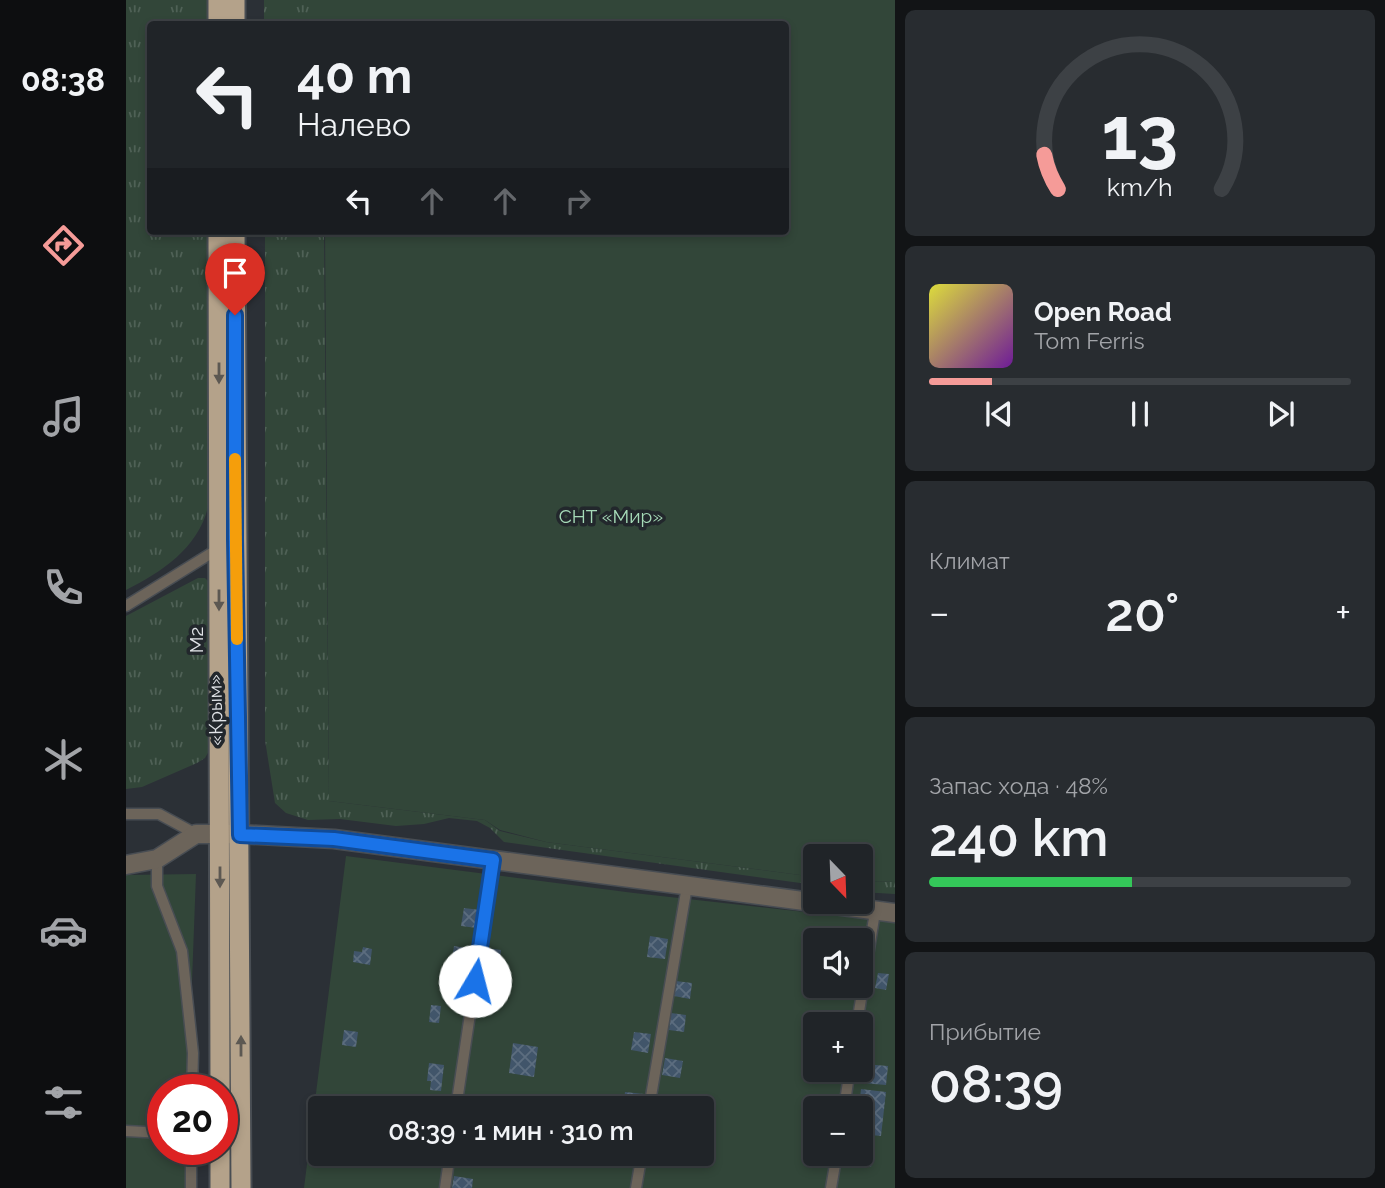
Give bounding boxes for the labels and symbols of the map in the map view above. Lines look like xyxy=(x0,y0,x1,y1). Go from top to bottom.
pin xyxy=(205,243,265,315)
one-way arrow xyxy=(213,362,225,384)
park label: СНТ «Мир» xyxy=(559,505,663,527)
one-way arrow xyxy=(213,589,225,611)
street label: М2 xyxy=(185,627,207,653)
street label: «Крым» xyxy=(203,674,227,746)
north arrow xyxy=(803,844,873,914)
one-way arrow xyxy=(214,866,226,888)
position arrow xyxy=(438,944,512,1018)
one-way arrow xyxy=(235,1035,247,1057)
speed limit sign: 20 xyxy=(147,1074,238,1165)

